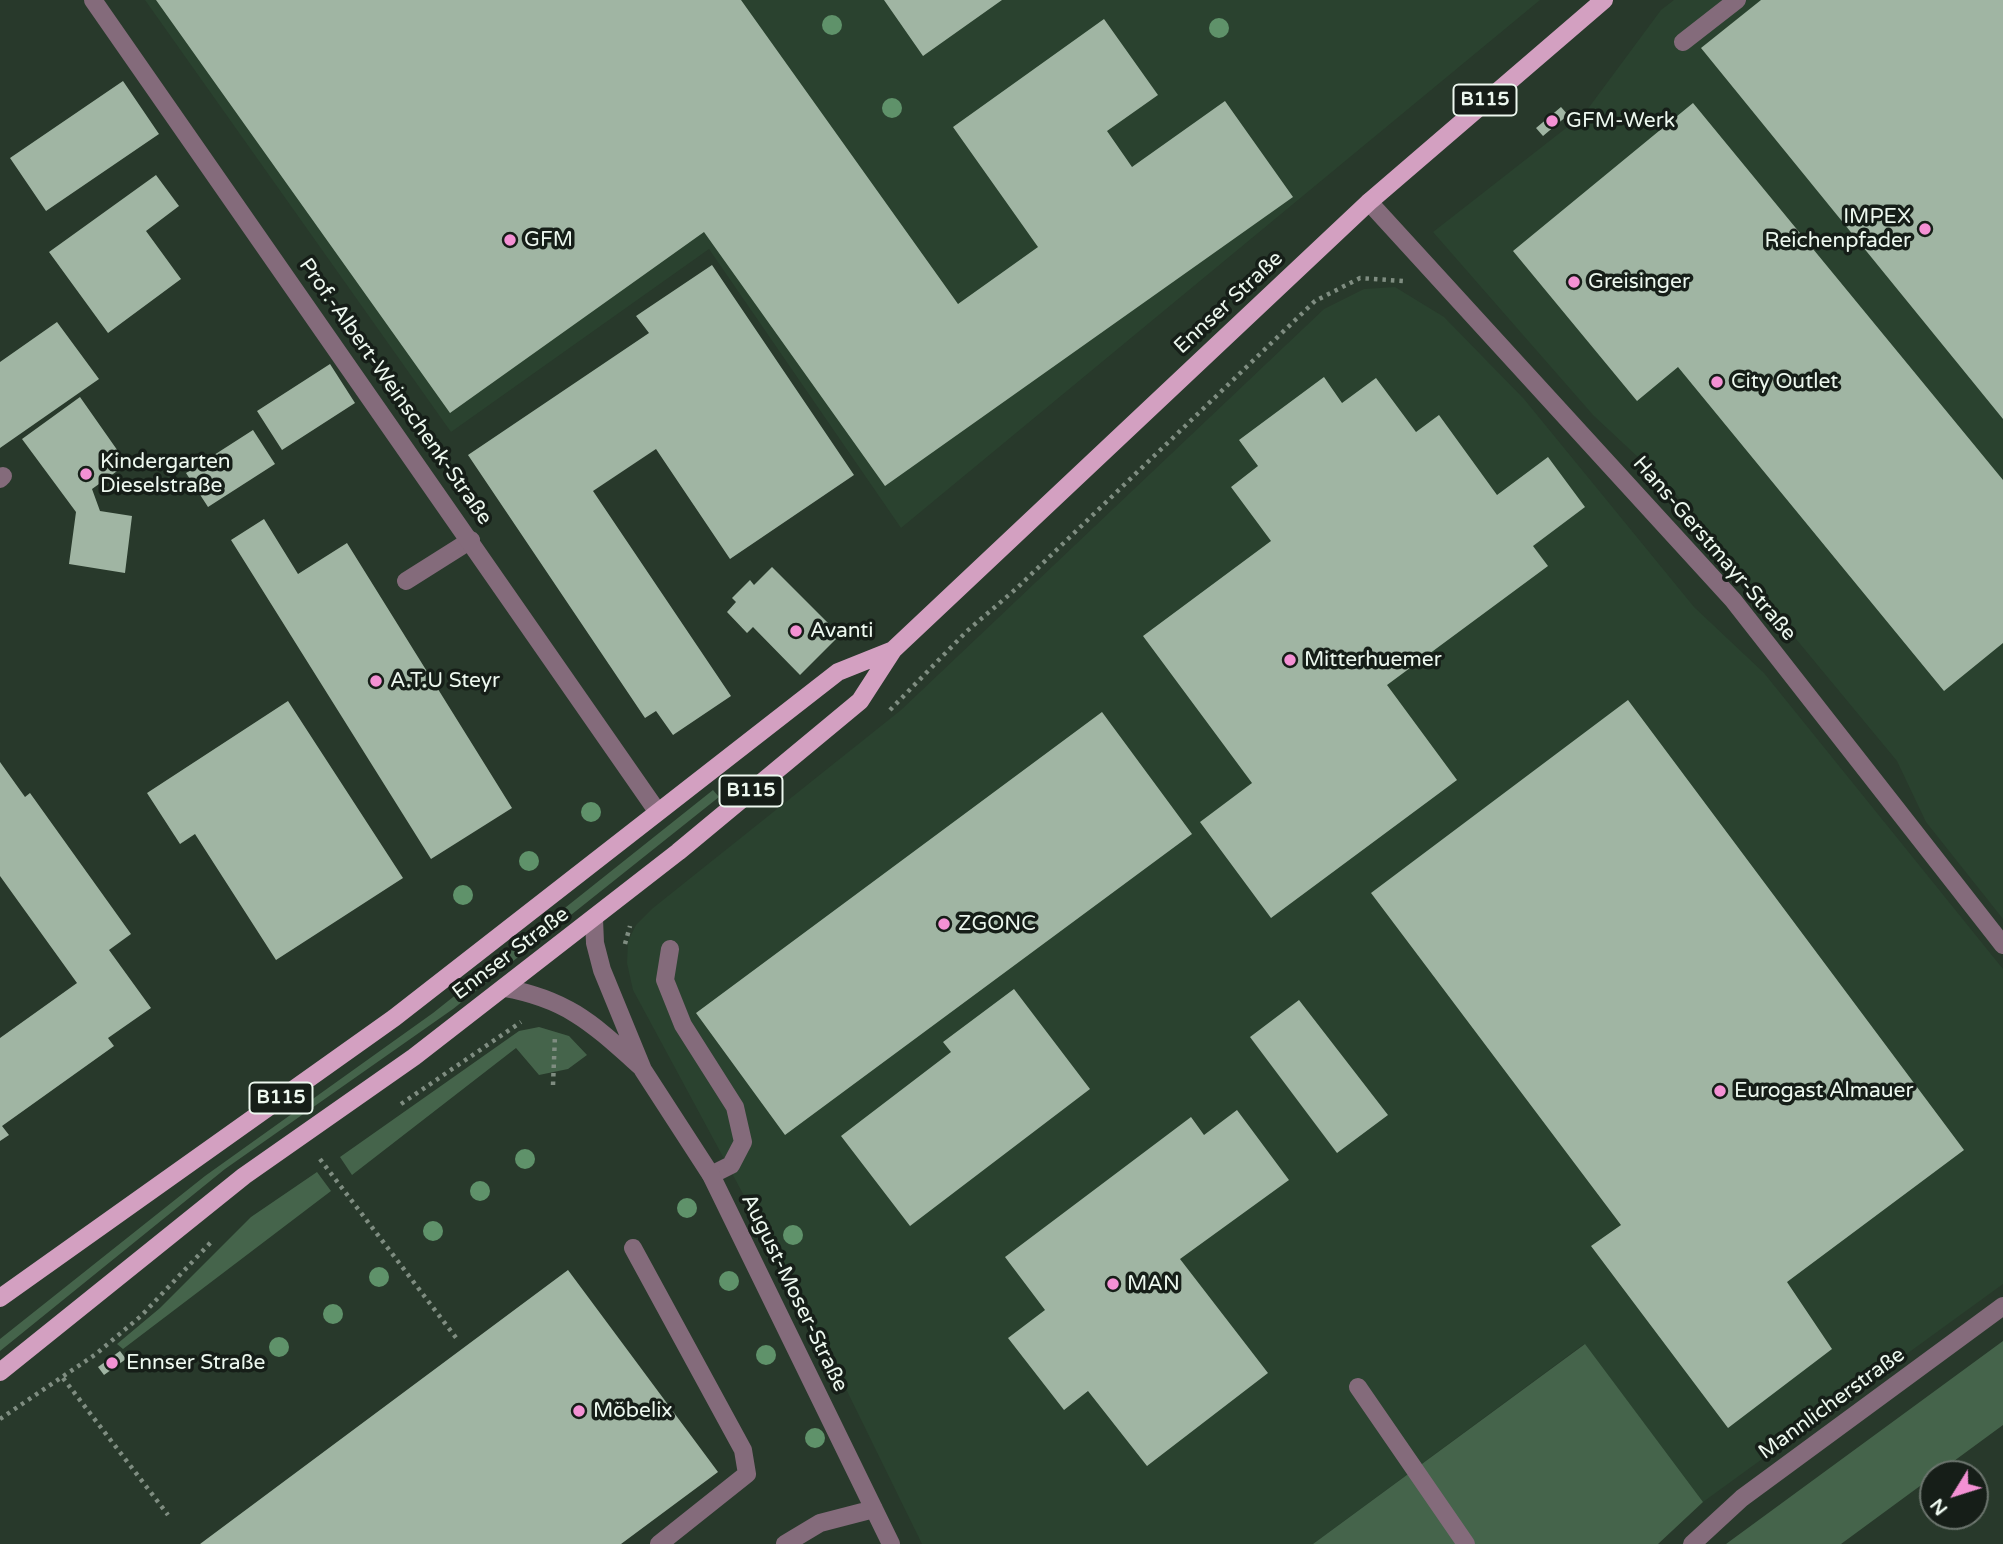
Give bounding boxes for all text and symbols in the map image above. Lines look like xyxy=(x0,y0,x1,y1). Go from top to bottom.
road number: B115 xyxy=(1454,85,1516,116)
place label: GFM-Werk xyxy=(1566,108,1675,134)
marker: GFM-Werk xyxy=(1544,113,1560,129)
place label: IMPEX Reichenpfader xyxy=(1764,204,1911,254)
marker: IMPEX Reichenpfader xyxy=(1917,221,1933,237)
place label: GFM xyxy=(524,227,573,253)
marker: GFM xyxy=(502,232,518,248)
street label: Ennser Straße xyxy=(1169,246,1289,360)
street label: Prof.-Albert-Weinschenk-Straße xyxy=(293,254,497,530)
place label: Greisinger xyxy=(1588,269,1690,295)
marker: Greisinger xyxy=(1566,274,1582,290)
place label: City Outlet xyxy=(1731,369,1838,395)
marker: City Outlet xyxy=(1709,374,1725,390)
place label: Kindergarten Dieselstraße xyxy=(100,449,231,499)
street label: Hans-Gerstmayr-Straße xyxy=(1627,452,1801,646)
marker: Kindergarten Dieselstraße xyxy=(78,466,94,482)
place label: Avanti xyxy=(810,618,874,644)
marker: Avanti xyxy=(788,623,804,639)
place label: Mitterhuemer xyxy=(1304,647,1442,673)
marker: Mitterhuemer xyxy=(1282,652,1298,668)
place label: A.T.U Steyr xyxy=(390,668,500,694)
marker: A.T.U Steyr xyxy=(368,673,384,689)
road number: B115 xyxy=(720,776,782,806)
street label: Ennser Straße xyxy=(448,902,574,1006)
place label: ZGONC xyxy=(958,911,1036,937)
marker: ZGONC xyxy=(936,916,952,932)
place label: Eurogast Almauer xyxy=(1734,1078,1913,1104)
road number: B115 xyxy=(250,1082,312,1114)
marker: Eurogast Almauer xyxy=(1712,1083,1728,1099)
street label: August-Moser-Straße xyxy=(735,1190,853,1396)
place label: MAN xyxy=(1127,1271,1180,1297)
marker: MAN xyxy=(1105,1276,1121,1292)
street label: Mannlicherstraße xyxy=(1754,1343,1910,1465)
place label: Ennser Straße xyxy=(126,1350,265,1376)
marker: Ennser Straße xyxy=(104,1355,120,1371)
place label: Möbelix xyxy=(593,1398,673,1424)
marker: Möbelix xyxy=(571,1403,587,1419)
north arrow xyxy=(1919,1460,1989,1530)
text: N xyxy=(1926,1494,1952,1519)

